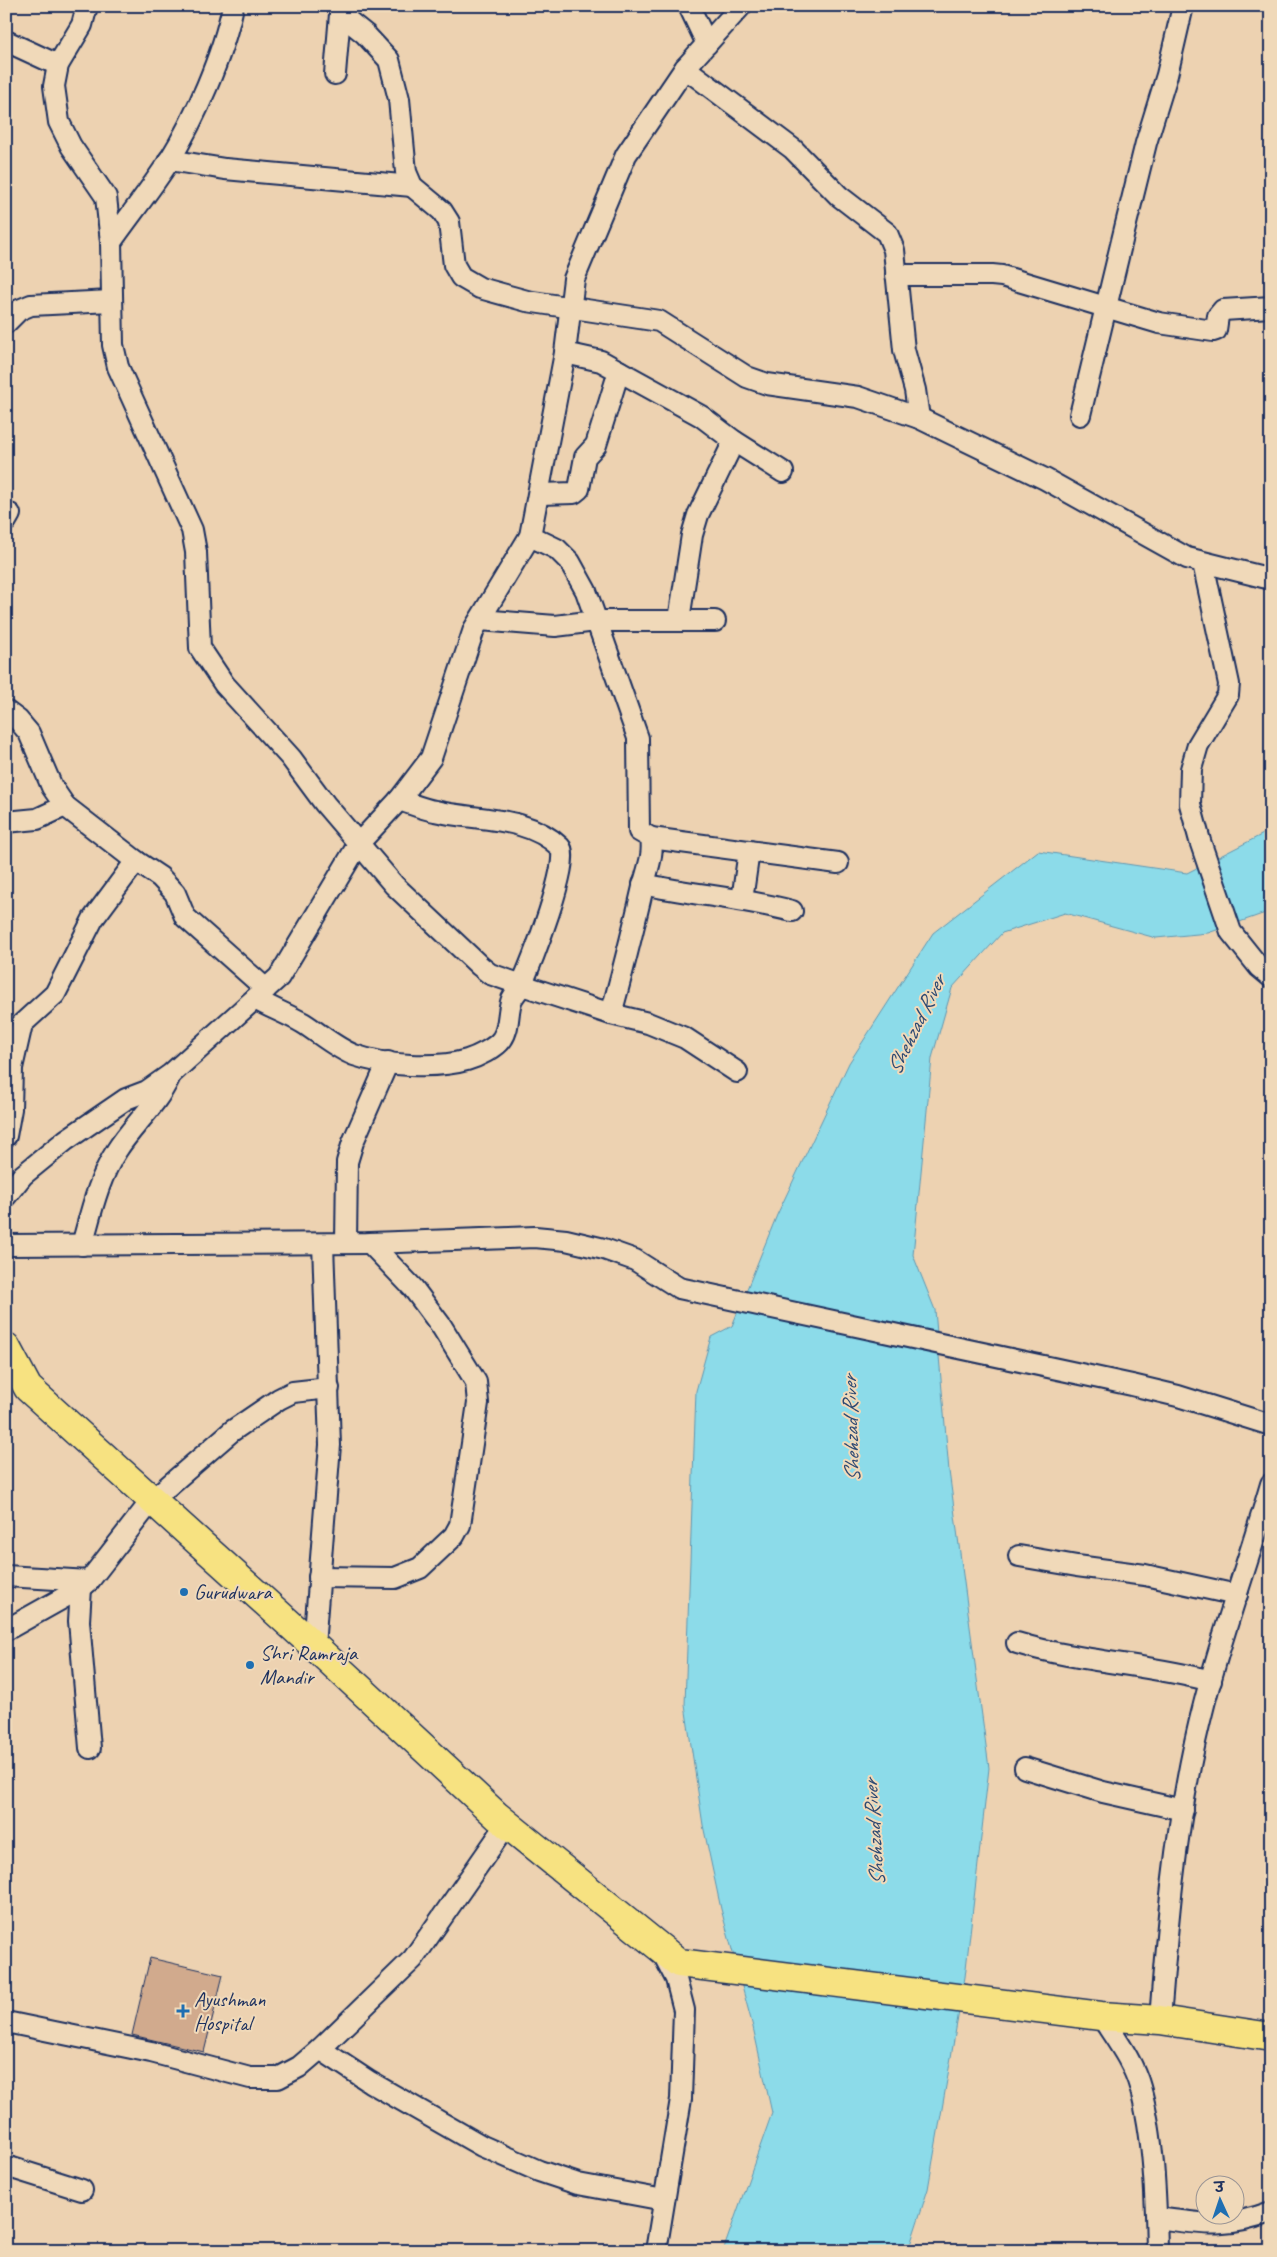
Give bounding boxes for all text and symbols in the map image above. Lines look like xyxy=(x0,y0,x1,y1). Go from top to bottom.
water label: Shehzad River xyxy=(880,967,954,1079)
water label: Shehzad River xyxy=(835,1371,867,1483)
place label: Gurudwara xyxy=(194,1579,274,1605)
marker: Gurudwara xyxy=(178,1586,190,1598)
place label: Shri Ramraja Mandir xyxy=(260,1640,359,1690)
marker: Shri Ramraja Mandir xyxy=(244,1659,256,1671)
water label: Shehzad River xyxy=(856,1775,892,1887)
place label: Ayushman Hospital xyxy=(194,1986,266,2036)
marker: Ayushman Hospital xyxy=(176,2004,190,2018)
north arrow xyxy=(1194,2174,1244,2224)
text: उ xyxy=(1212,2179,1226,2196)

